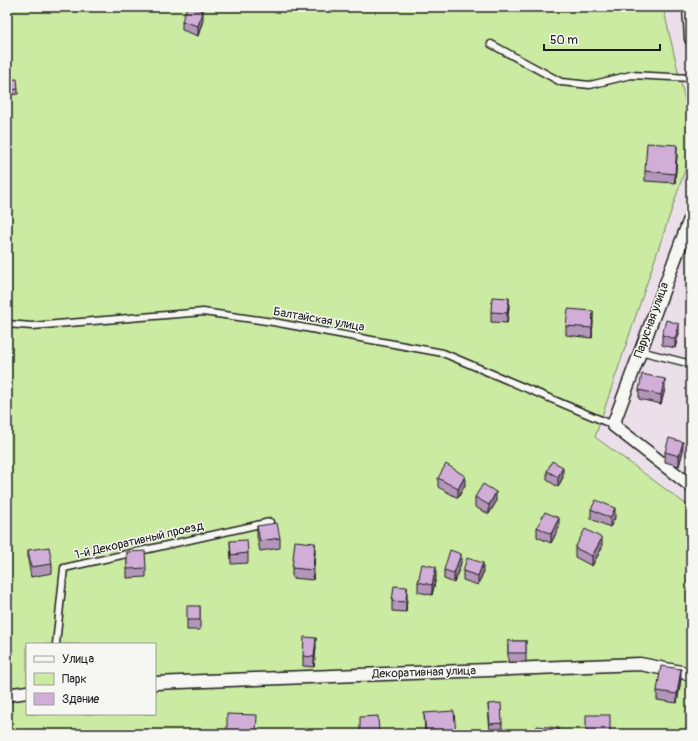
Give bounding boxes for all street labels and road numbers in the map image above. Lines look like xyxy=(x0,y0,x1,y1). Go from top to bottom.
street label: Парусная улица xyxy=(631,280,672,360)
street label: Балтайская улица xyxy=(272,304,366,335)
street label: 1-й Декоративный проезд xyxy=(73,518,206,563)
street label: Декоративная улица xyxy=(371,663,477,682)

